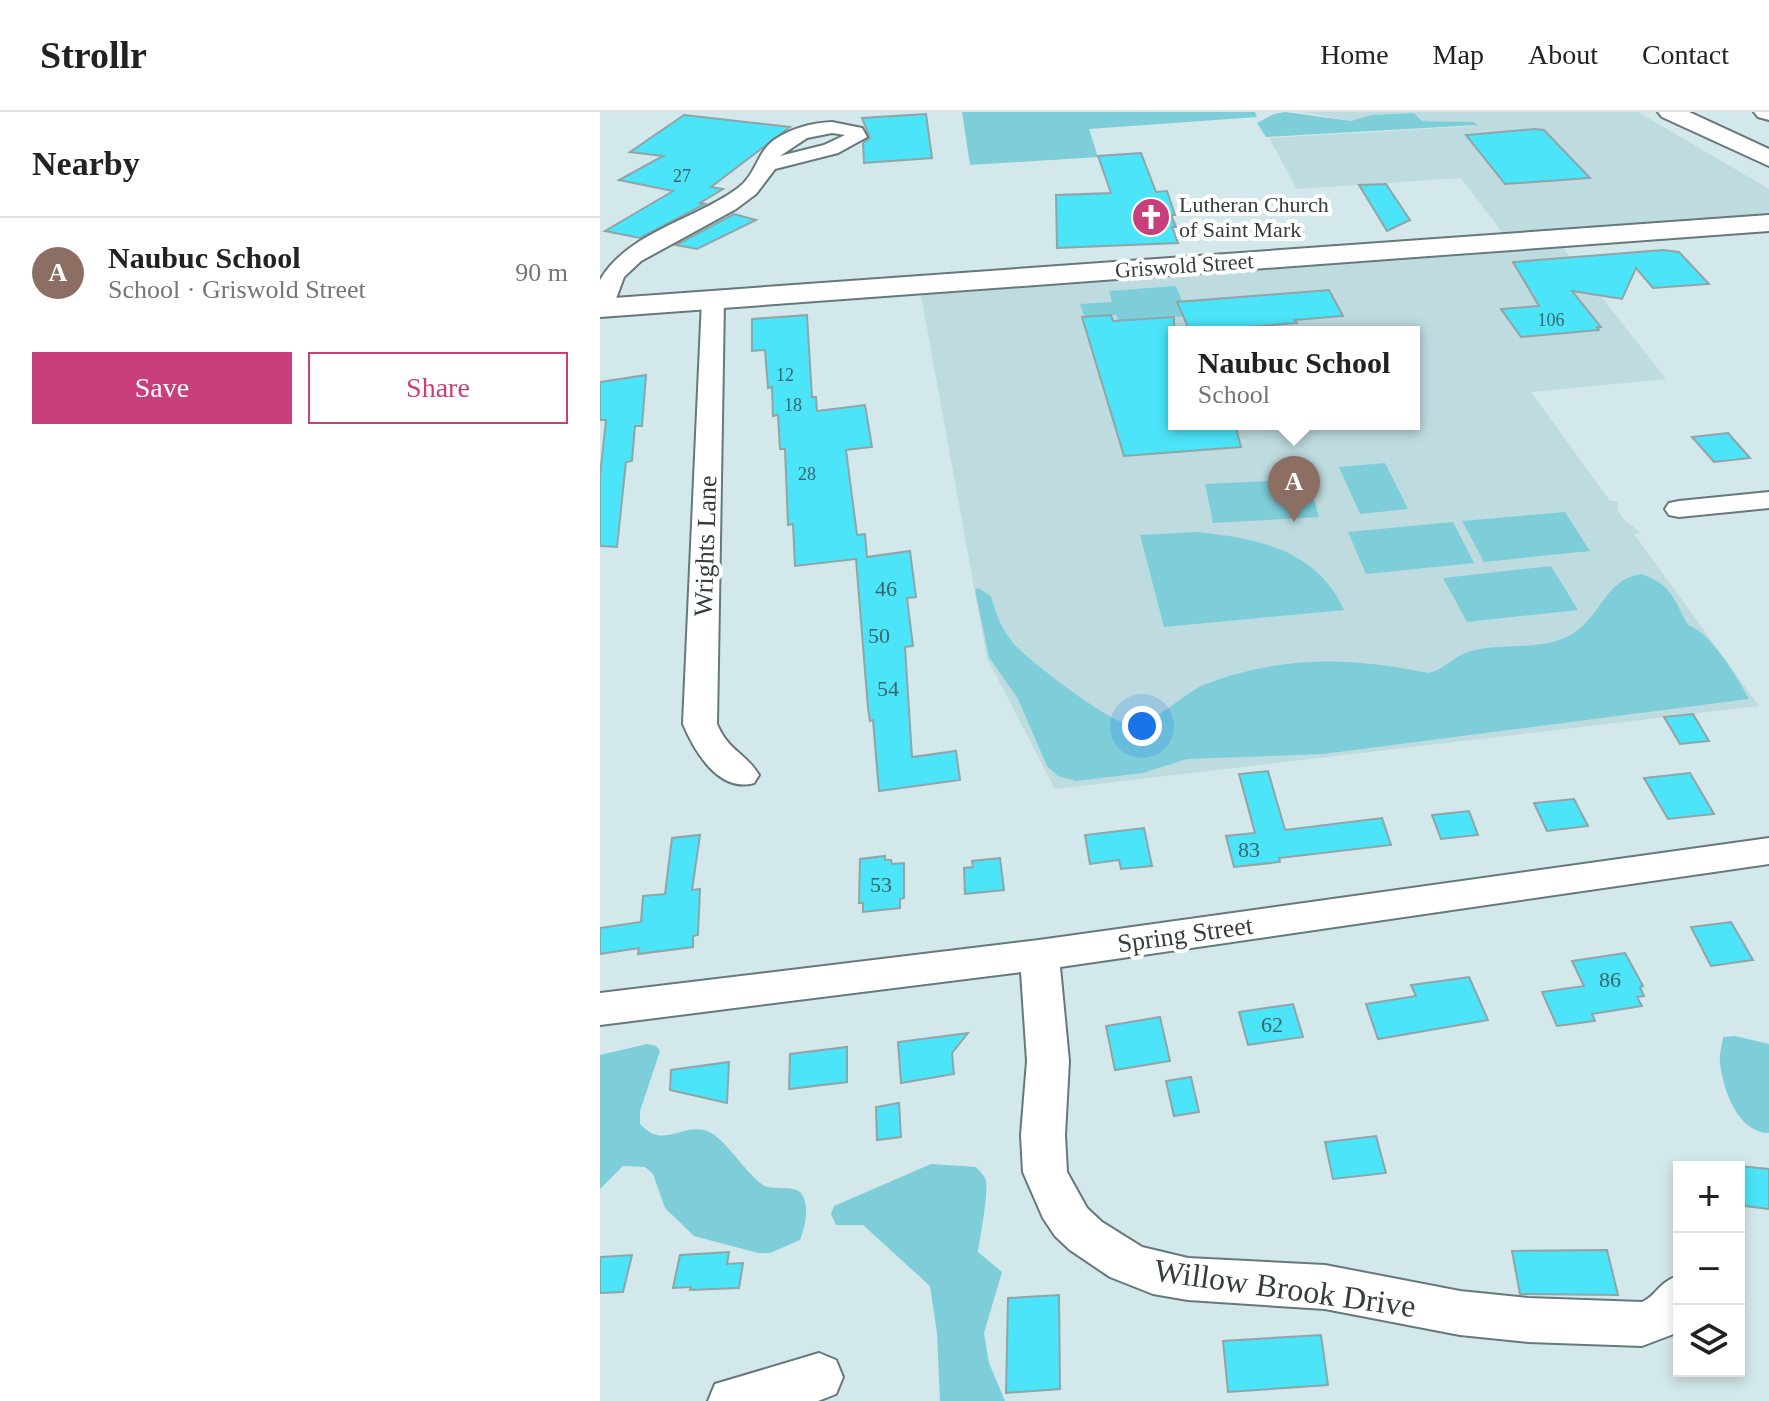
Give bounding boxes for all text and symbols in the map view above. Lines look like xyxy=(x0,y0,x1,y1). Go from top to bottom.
text: Strollr xyxy=(40,34,147,76)
text: Home xyxy=(1320,39,1389,70)
text: Map xyxy=(1433,39,1484,70)
text: About xyxy=(1528,39,1598,70)
text: Contact xyxy=(1642,39,1729,70)
text: Nearby xyxy=(32,145,140,182)
house number: 27 xyxy=(673,166,691,186)
place label: Lutheran Church of Saint Mark xyxy=(1179,192,1329,242)
church icon: Lutheran Church of Saint Mark xyxy=(1130,196,1172,238)
text: Naubuc School xyxy=(108,241,301,274)
street label: Griswold Street xyxy=(1114,248,1254,283)
text: A xyxy=(49,258,67,287)
text: 90 m xyxy=(515,258,568,287)
text: School · Griswold Street xyxy=(108,275,366,304)
house number: 106 xyxy=(1538,310,1565,330)
popup xyxy=(1168,326,1420,430)
text: Naubuc School xyxy=(1198,346,1390,379)
button: Save xyxy=(32,352,292,424)
button: Share xyxy=(308,352,568,424)
house number: 12 xyxy=(776,365,794,385)
text: School xyxy=(1198,380,1270,409)
house number: 18 xyxy=(784,395,802,415)
pin: A xyxy=(1268,456,1320,522)
house number: 28 xyxy=(798,464,816,484)
street label: Wrights Lane xyxy=(689,475,722,617)
house number: 46 xyxy=(875,576,897,601)
house number: 50 xyxy=(868,623,890,648)
house number: 54 xyxy=(877,676,899,701)
your location xyxy=(1122,706,1162,746)
house number: 83 xyxy=(1238,837,1260,862)
house number: 53 xyxy=(870,872,892,897)
street label: Spring Street xyxy=(1115,911,1255,958)
house number: 86 xyxy=(1599,967,1621,992)
house number: 62 xyxy=(1261,1012,1283,1037)
map controls xyxy=(1673,1161,1745,1377)
button: + xyxy=(1673,1161,1745,1233)
button: − xyxy=(1673,1233,1745,1305)
street label: Willow Brook Drive xyxy=(1152,1252,1418,1324)
button: layers xyxy=(1673,1305,1745,1377)

